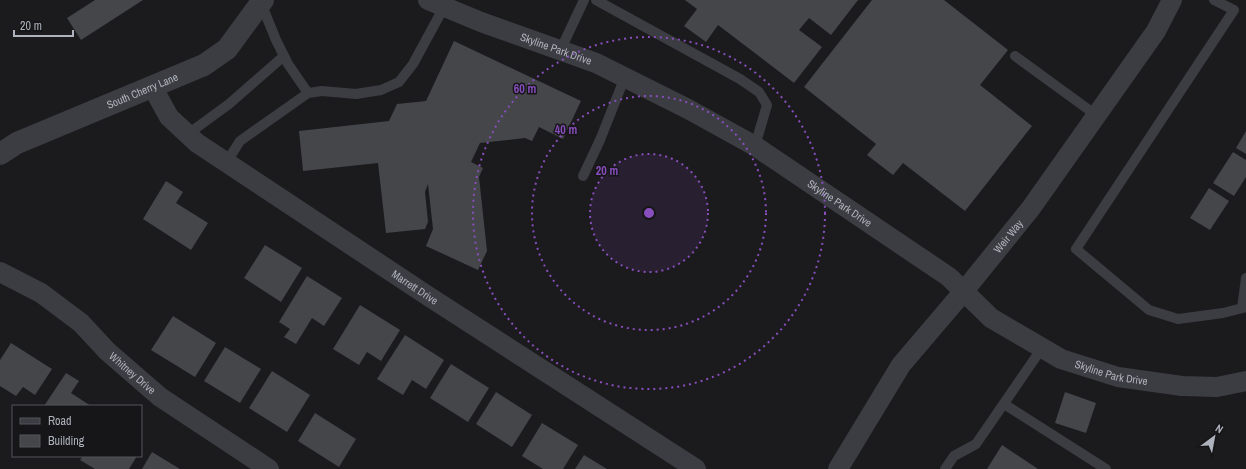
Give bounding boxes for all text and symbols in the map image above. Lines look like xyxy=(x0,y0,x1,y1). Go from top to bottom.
scale bar xyxy=(14,12,73,38)
text: 20 m xyxy=(20,18,42,34)
street label: Skyline Park Drive xyxy=(518,30,594,68)
street label: South Cherry Lane xyxy=(105,70,180,112)
text: 60 m xyxy=(514,81,536,97)
text: 40 m xyxy=(555,122,577,138)
text: 20 m xyxy=(596,163,618,179)
street label: Skyline Park Drive xyxy=(805,176,875,230)
centre of rings xyxy=(642,206,656,220)
street label: Weir Way xyxy=(990,216,1026,256)
street label: Marrett Drive xyxy=(389,267,441,308)
street label: Whitney Drive xyxy=(106,349,159,397)
street label: Skyline Park Drive xyxy=(1073,357,1149,388)
legend xyxy=(12,405,142,457)
text: Road xyxy=(48,413,72,429)
north arrow xyxy=(1194,417,1234,457)
text: N xyxy=(1213,421,1226,436)
text: Building xyxy=(48,433,85,449)

